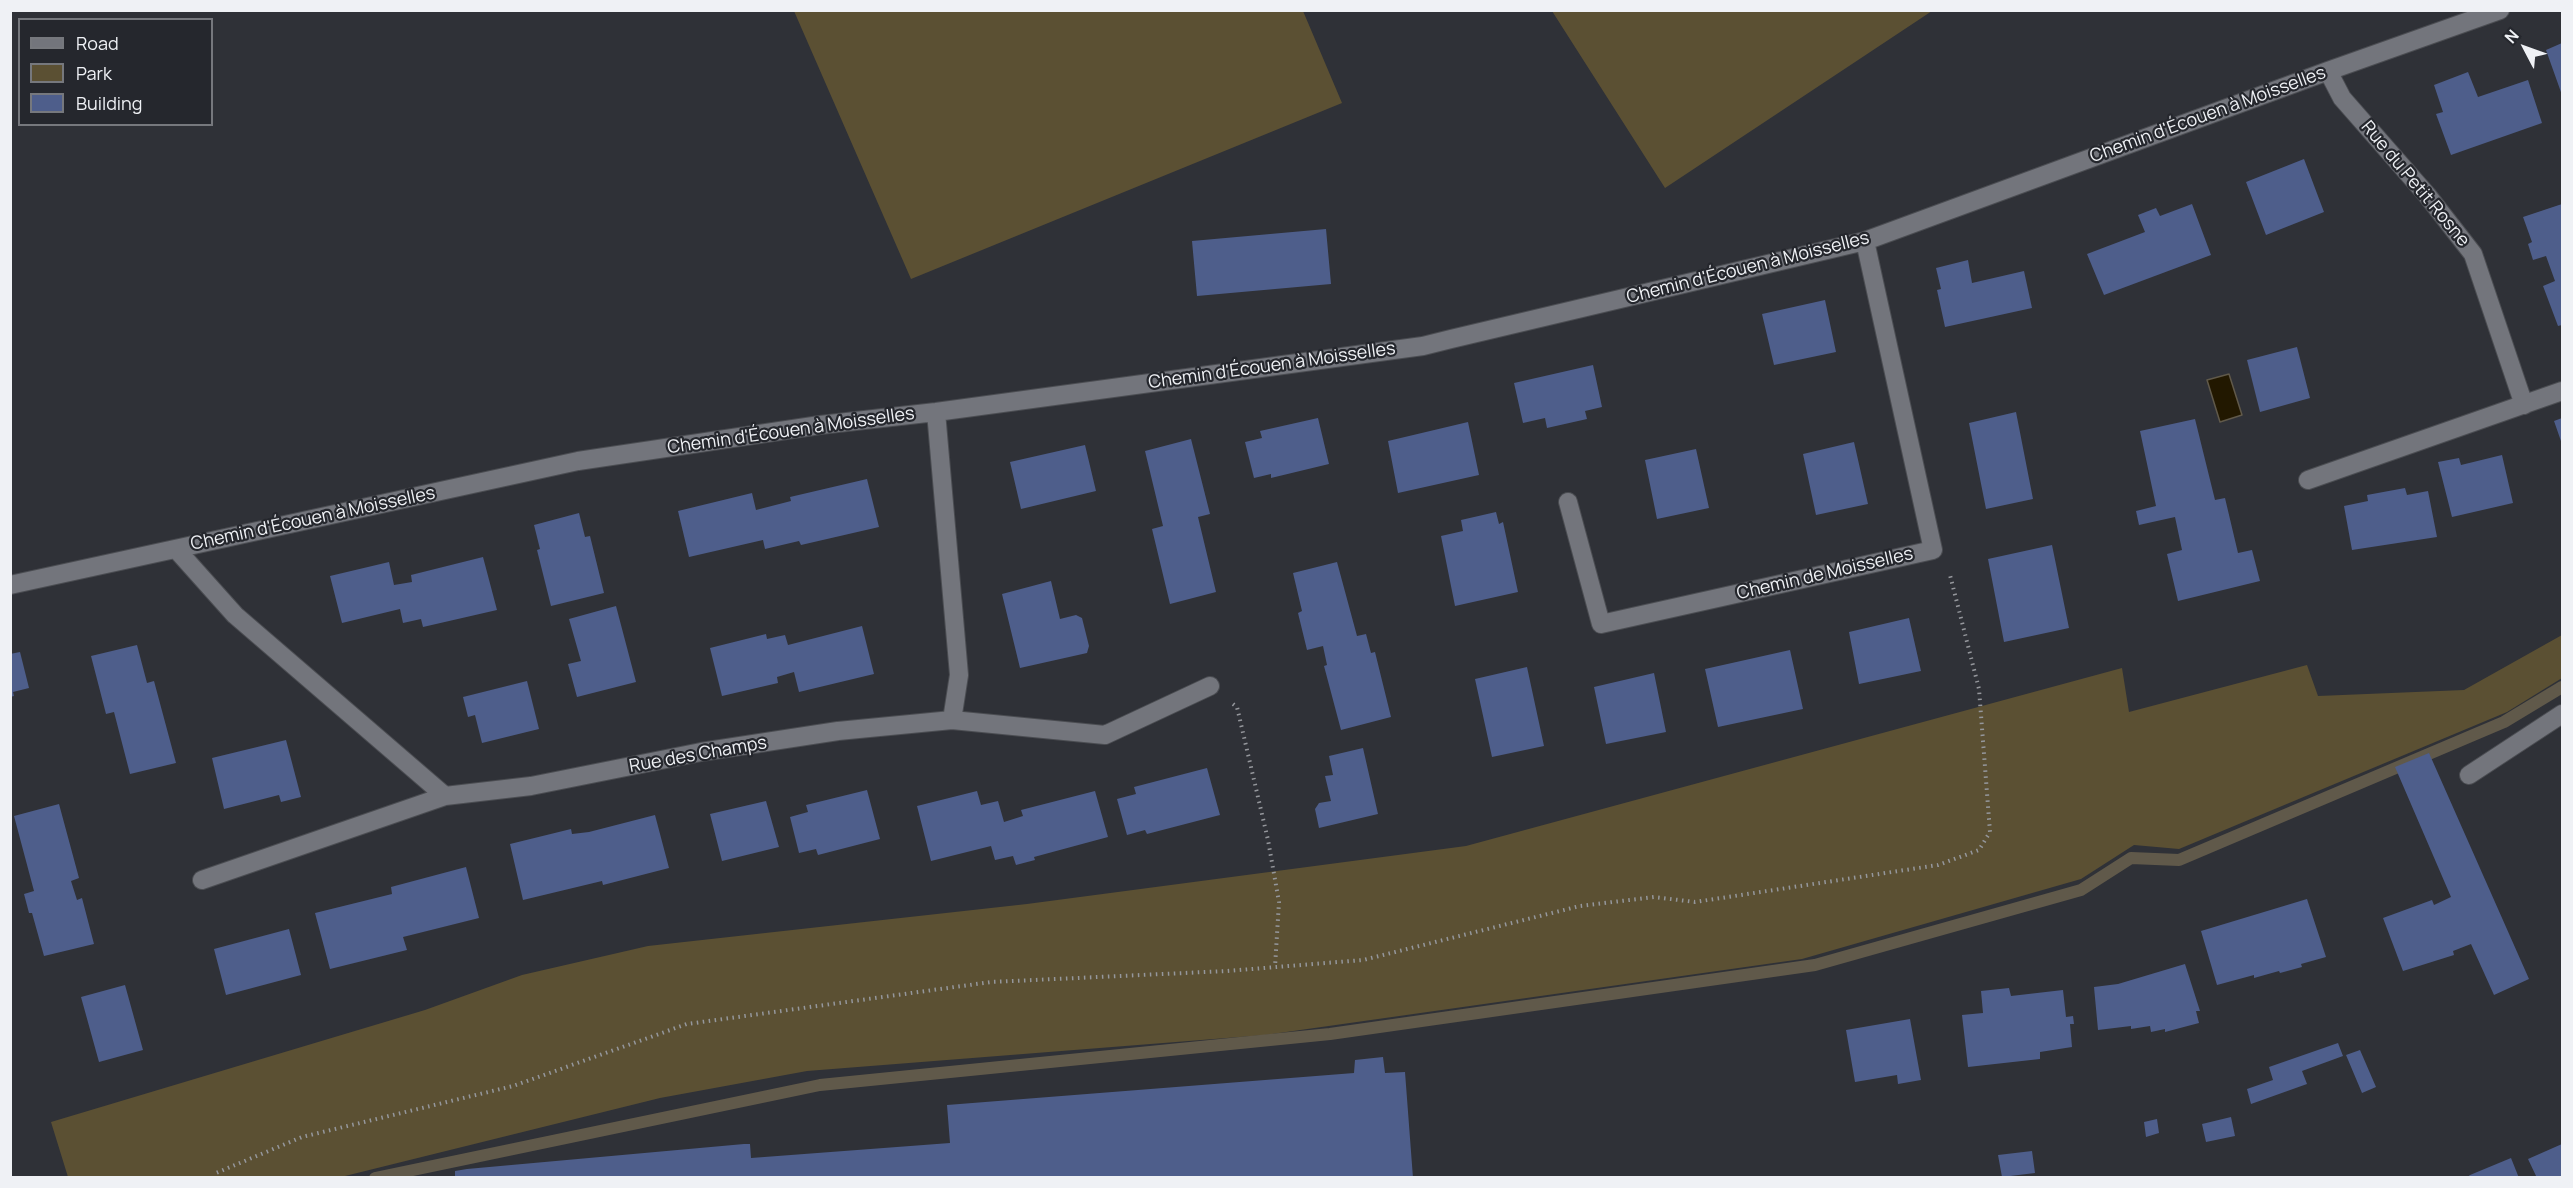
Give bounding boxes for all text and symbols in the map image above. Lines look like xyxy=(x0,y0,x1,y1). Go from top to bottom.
legend xyxy=(18,18,213,126)
north arrow xyxy=(2495,18,2555,78)
text: N xyxy=(2499,25,2523,48)
text: Road xyxy=(76,31,119,55)
text: Park xyxy=(76,61,112,85)
street label: Chemin d'Écouen à Moisselles xyxy=(2087,62,2329,168)
text: Building xyxy=(76,91,142,115)
street label: Rue du Petit Rosne xyxy=(2356,117,2474,251)
street label: Chemin d'Écouen à Moisselles xyxy=(1624,227,1872,309)
street label: Chemin d'Écouen à Moisselles xyxy=(1147,338,1397,394)
street label: Chemin d'Écouen à Moisselles xyxy=(666,403,916,459)
street label: Chemin d'Écouen à Moisselles xyxy=(189,483,437,555)
street label: Chemin de Moisselles xyxy=(1735,543,1915,605)
street label: Rue des Champs xyxy=(628,732,768,778)

